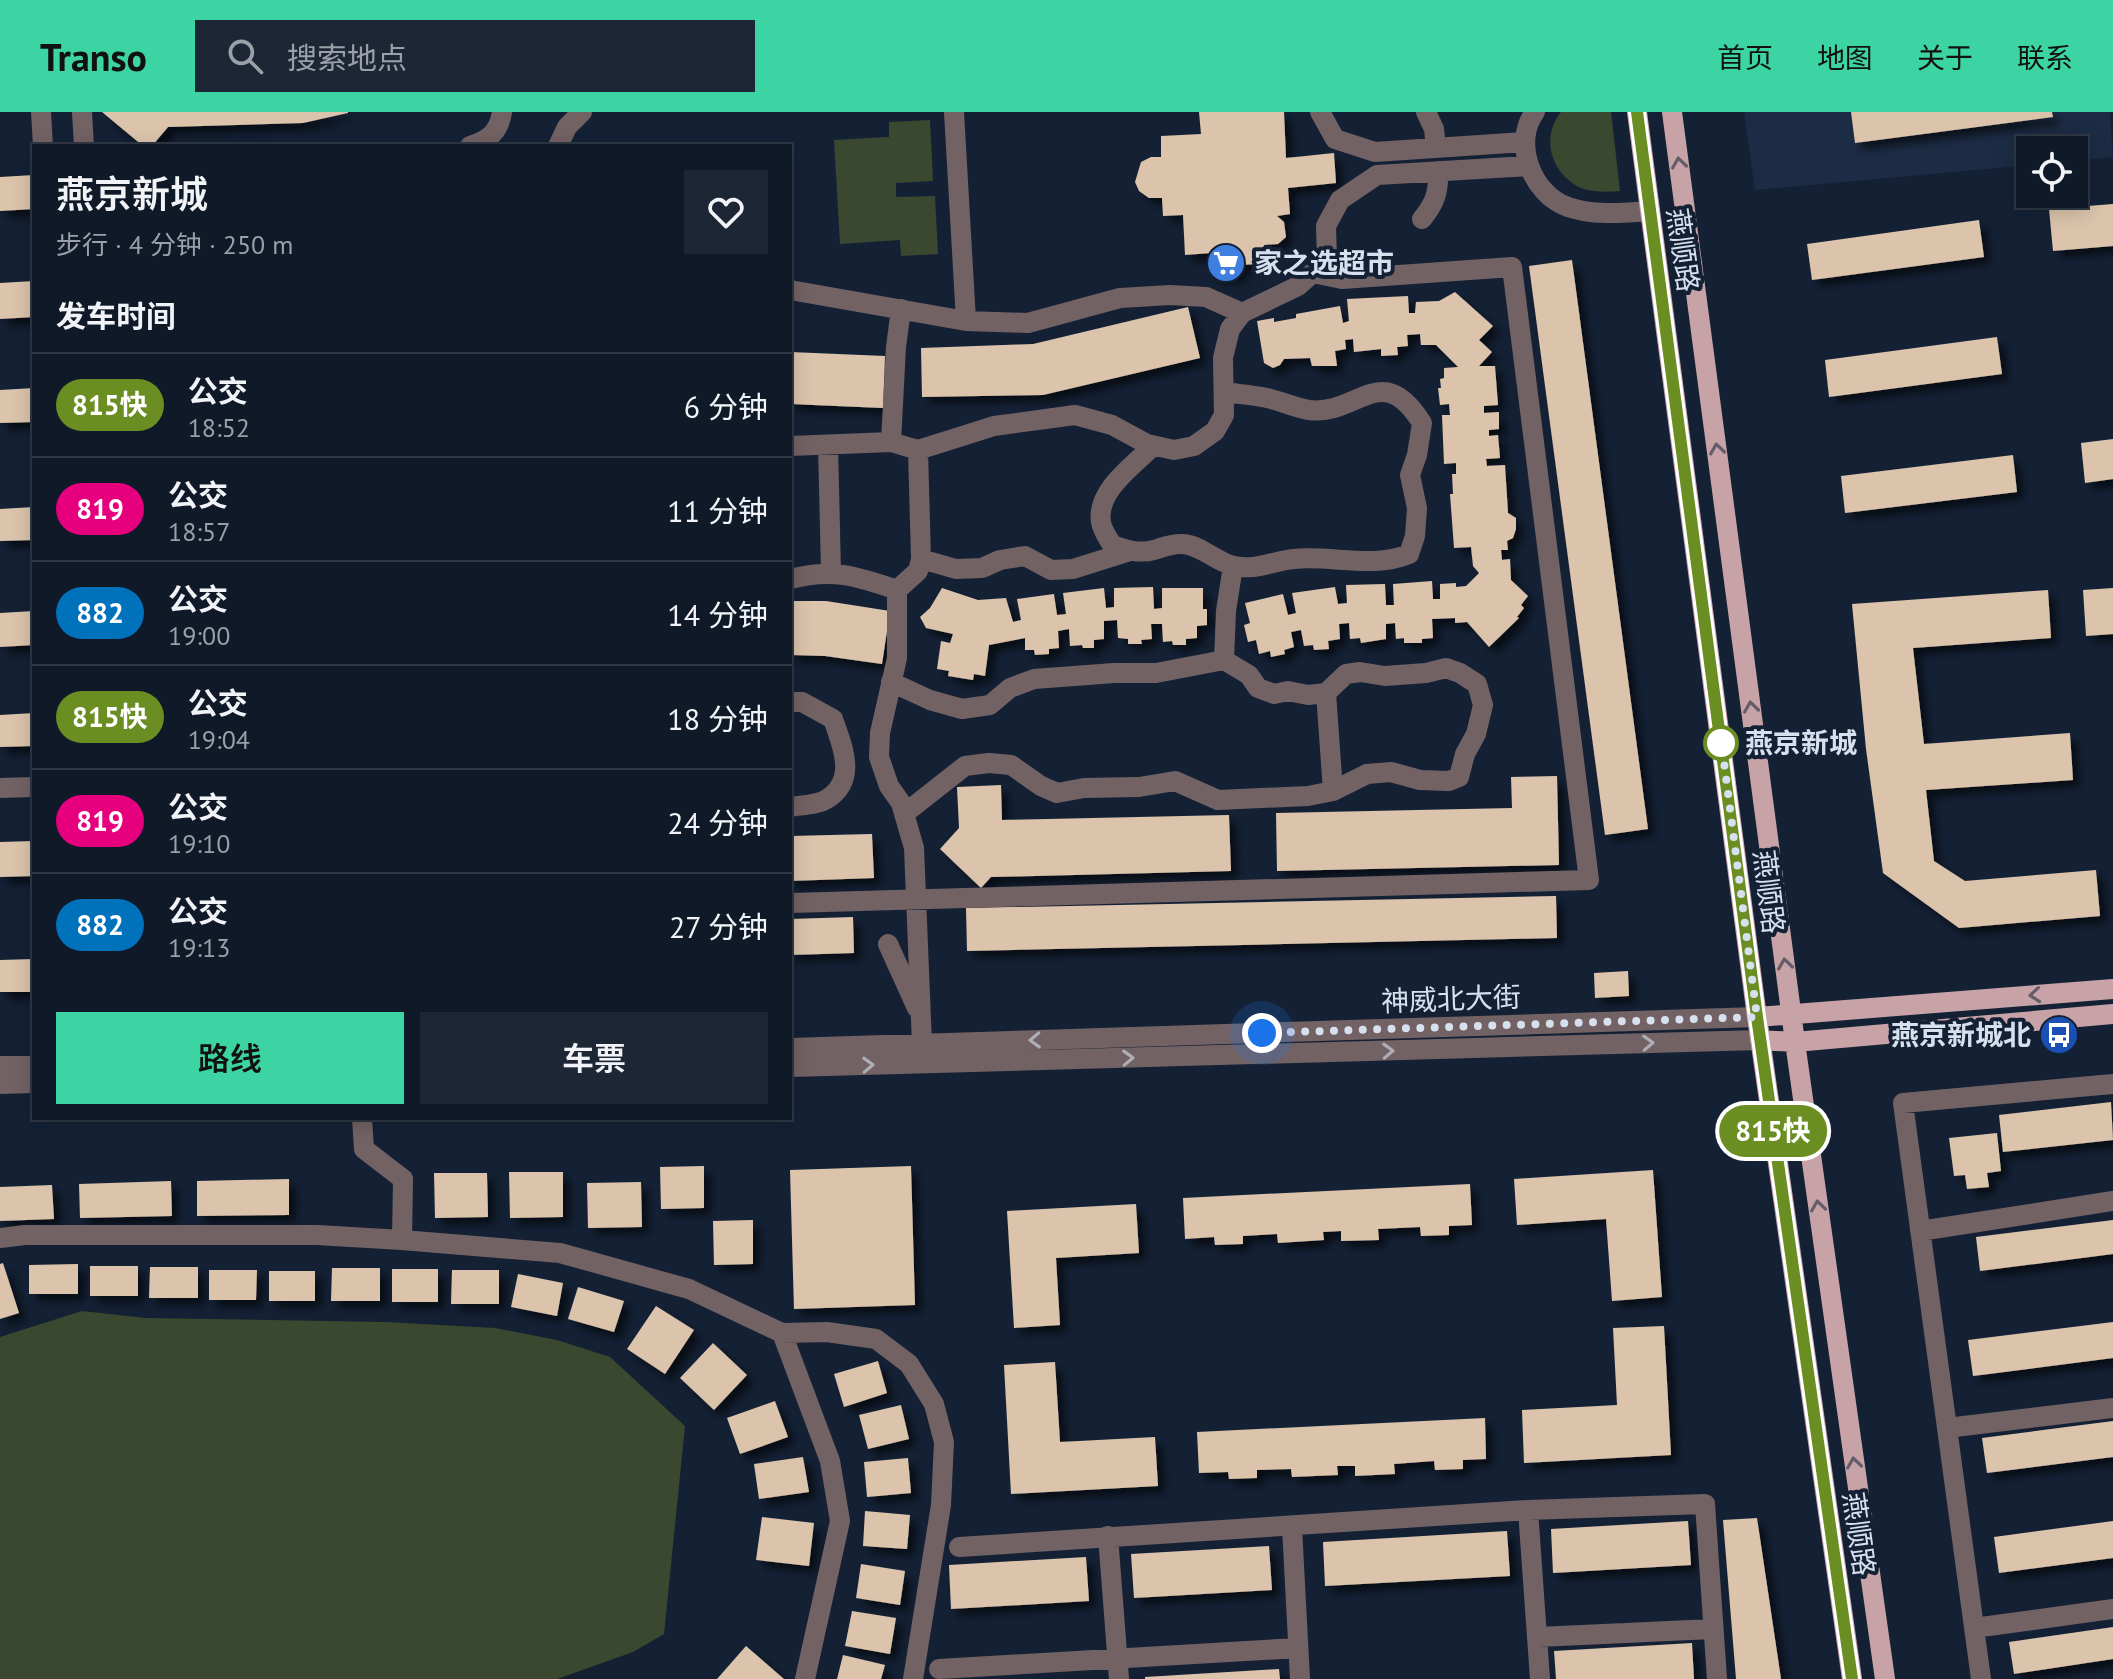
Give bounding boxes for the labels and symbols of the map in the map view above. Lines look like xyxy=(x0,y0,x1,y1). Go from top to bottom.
one-way arrow xyxy=(1671,156,1688,170)
street label: 燕顺路 xyxy=(1659,206,1708,294)
supermarket icon: 家之选超市 xyxy=(1205,242,1247,284)
place label: 家之选超市 xyxy=(1254,244,1394,281)
one-way arrow xyxy=(1709,442,1726,456)
one-way arrow xyxy=(1743,700,1760,713)
place label: 燕京新城 xyxy=(1745,724,1857,761)
marker: 燕京新城 xyxy=(1704,726,1738,760)
street label: 燕顺路 xyxy=(1746,848,1793,936)
one-way arrow xyxy=(1777,957,1794,971)
street label: 神威北大街 xyxy=(1380,978,1522,1019)
one-way arrow xyxy=(2028,986,2041,1003)
your location xyxy=(1242,1013,1282,1053)
bus stop icon: 燕京新城北 xyxy=(2038,1014,2080,1056)
place label: 燕京新城北 xyxy=(1891,1016,2031,1053)
one-way arrow xyxy=(1028,1032,1041,1049)
one-way arrow xyxy=(1642,1035,1655,1052)
one-way arrow xyxy=(1382,1042,1395,1059)
one-way arrow xyxy=(1122,1049,1135,1067)
one-way arrow xyxy=(862,1057,875,1074)
line badge: 815快 xyxy=(1717,1105,1829,1157)
one-way arrow xyxy=(1810,1199,1827,1213)
one-way arrow xyxy=(1846,1456,1863,1470)
street label: 燕顺路 xyxy=(1835,1490,1884,1578)

